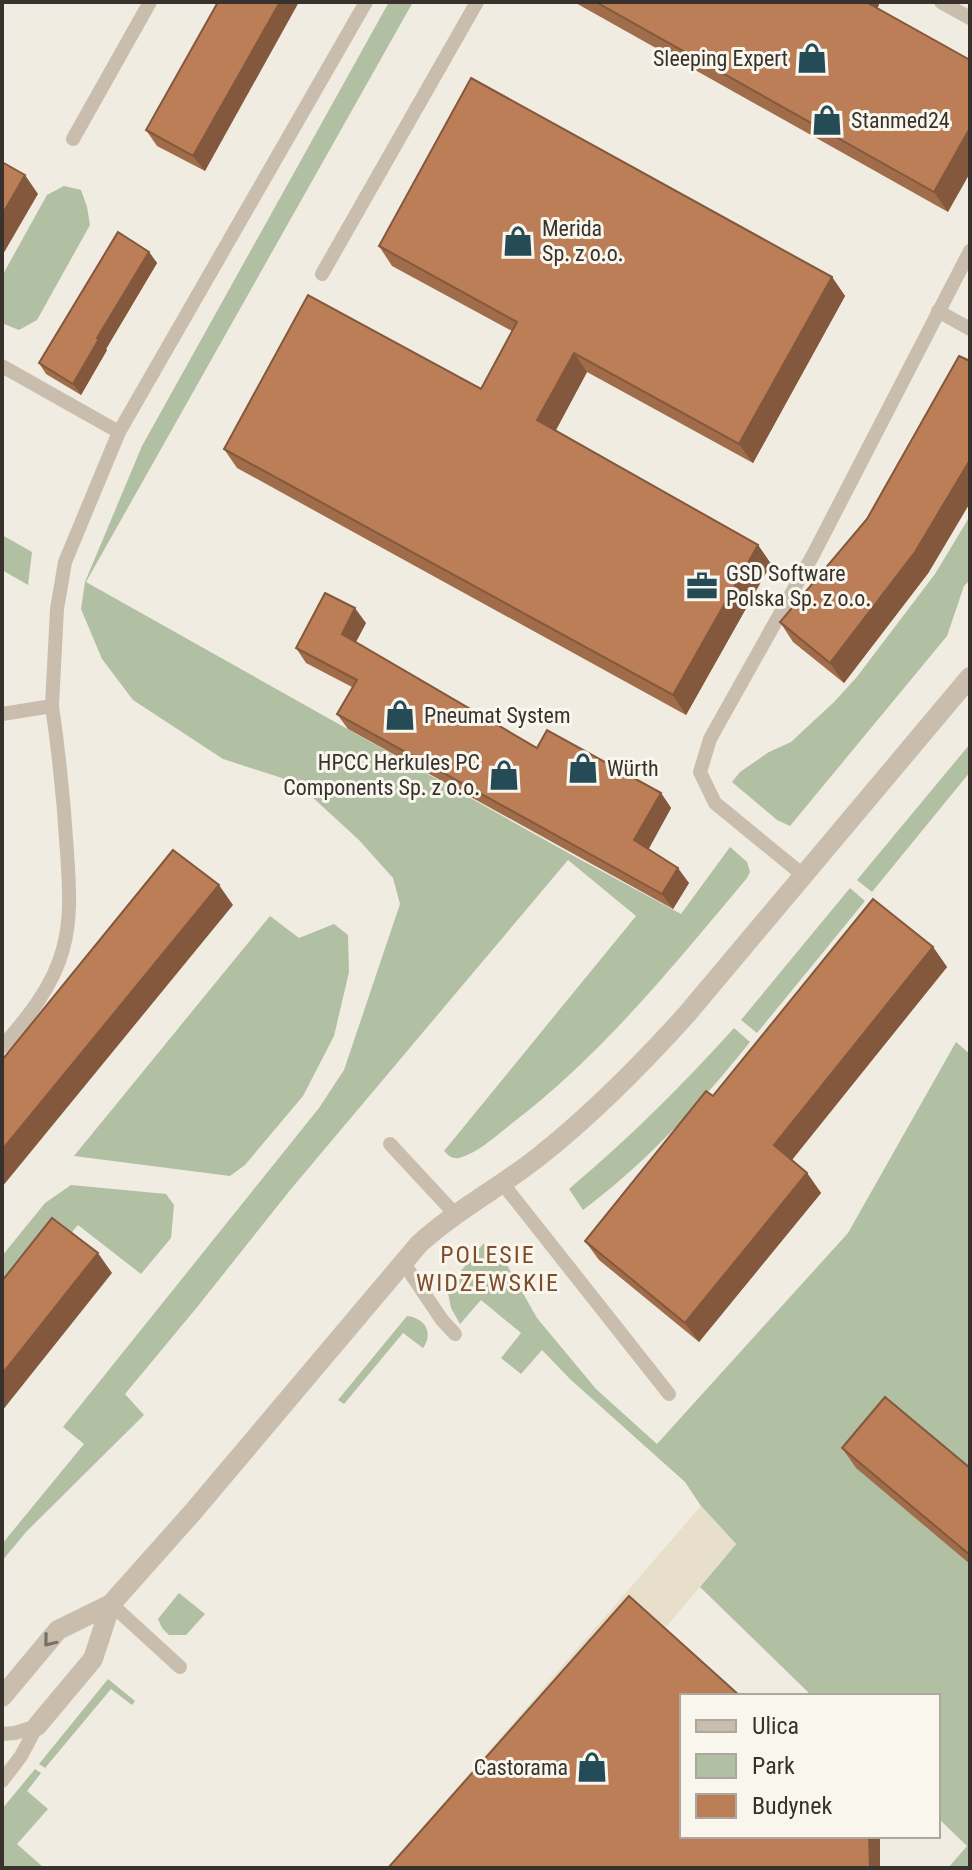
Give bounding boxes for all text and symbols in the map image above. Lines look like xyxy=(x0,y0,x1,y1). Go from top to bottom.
shop icon: Sleeping Expert xyxy=(795,41,829,75)
place label: Sleeping Expert xyxy=(653,46,788,71)
shop icon: Stanmed24 xyxy=(810,103,844,137)
place label: Stanmed24 xyxy=(851,108,950,133)
place label: Merida Sp. z o.o. xyxy=(542,216,624,266)
shop icon: Merida Sp. z o.o. xyxy=(501,224,535,258)
place label: GSD Software Polska Sp. z o.o. xyxy=(726,561,871,611)
office icon: GSD Software Polska Sp. z o.o. xyxy=(685,569,719,603)
shop icon: Pneumat System xyxy=(383,698,417,732)
place label: Pneumat System xyxy=(424,703,570,728)
place label: HPCC Herkules PC Components Sp. z o.o. xyxy=(283,750,480,800)
shop icon: Würth xyxy=(566,751,600,785)
place label: Würth xyxy=(607,756,659,781)
shop icon: HPCC Herkules PC Components Sp. z o.o. xyxy=(487,758,521,792)
district label: POLESIE WIDZEWSKIE xyxy=(416,1241,560,1297)
one-way arrow xyxy=(44,1632,58,1647)
legend xyxy=(680,1694,940,1838)
text: Ulica xyxy=(752,1712,799,1740)
shop icon: Castorama xyxy=(575,1750,609,1784)
text: Park xyxy=(752,1752,795,1780)
place label: Castorama xyxy=(474,1755,568,1780)
text: Budynek xyxy=(752,1792,832,1820)

